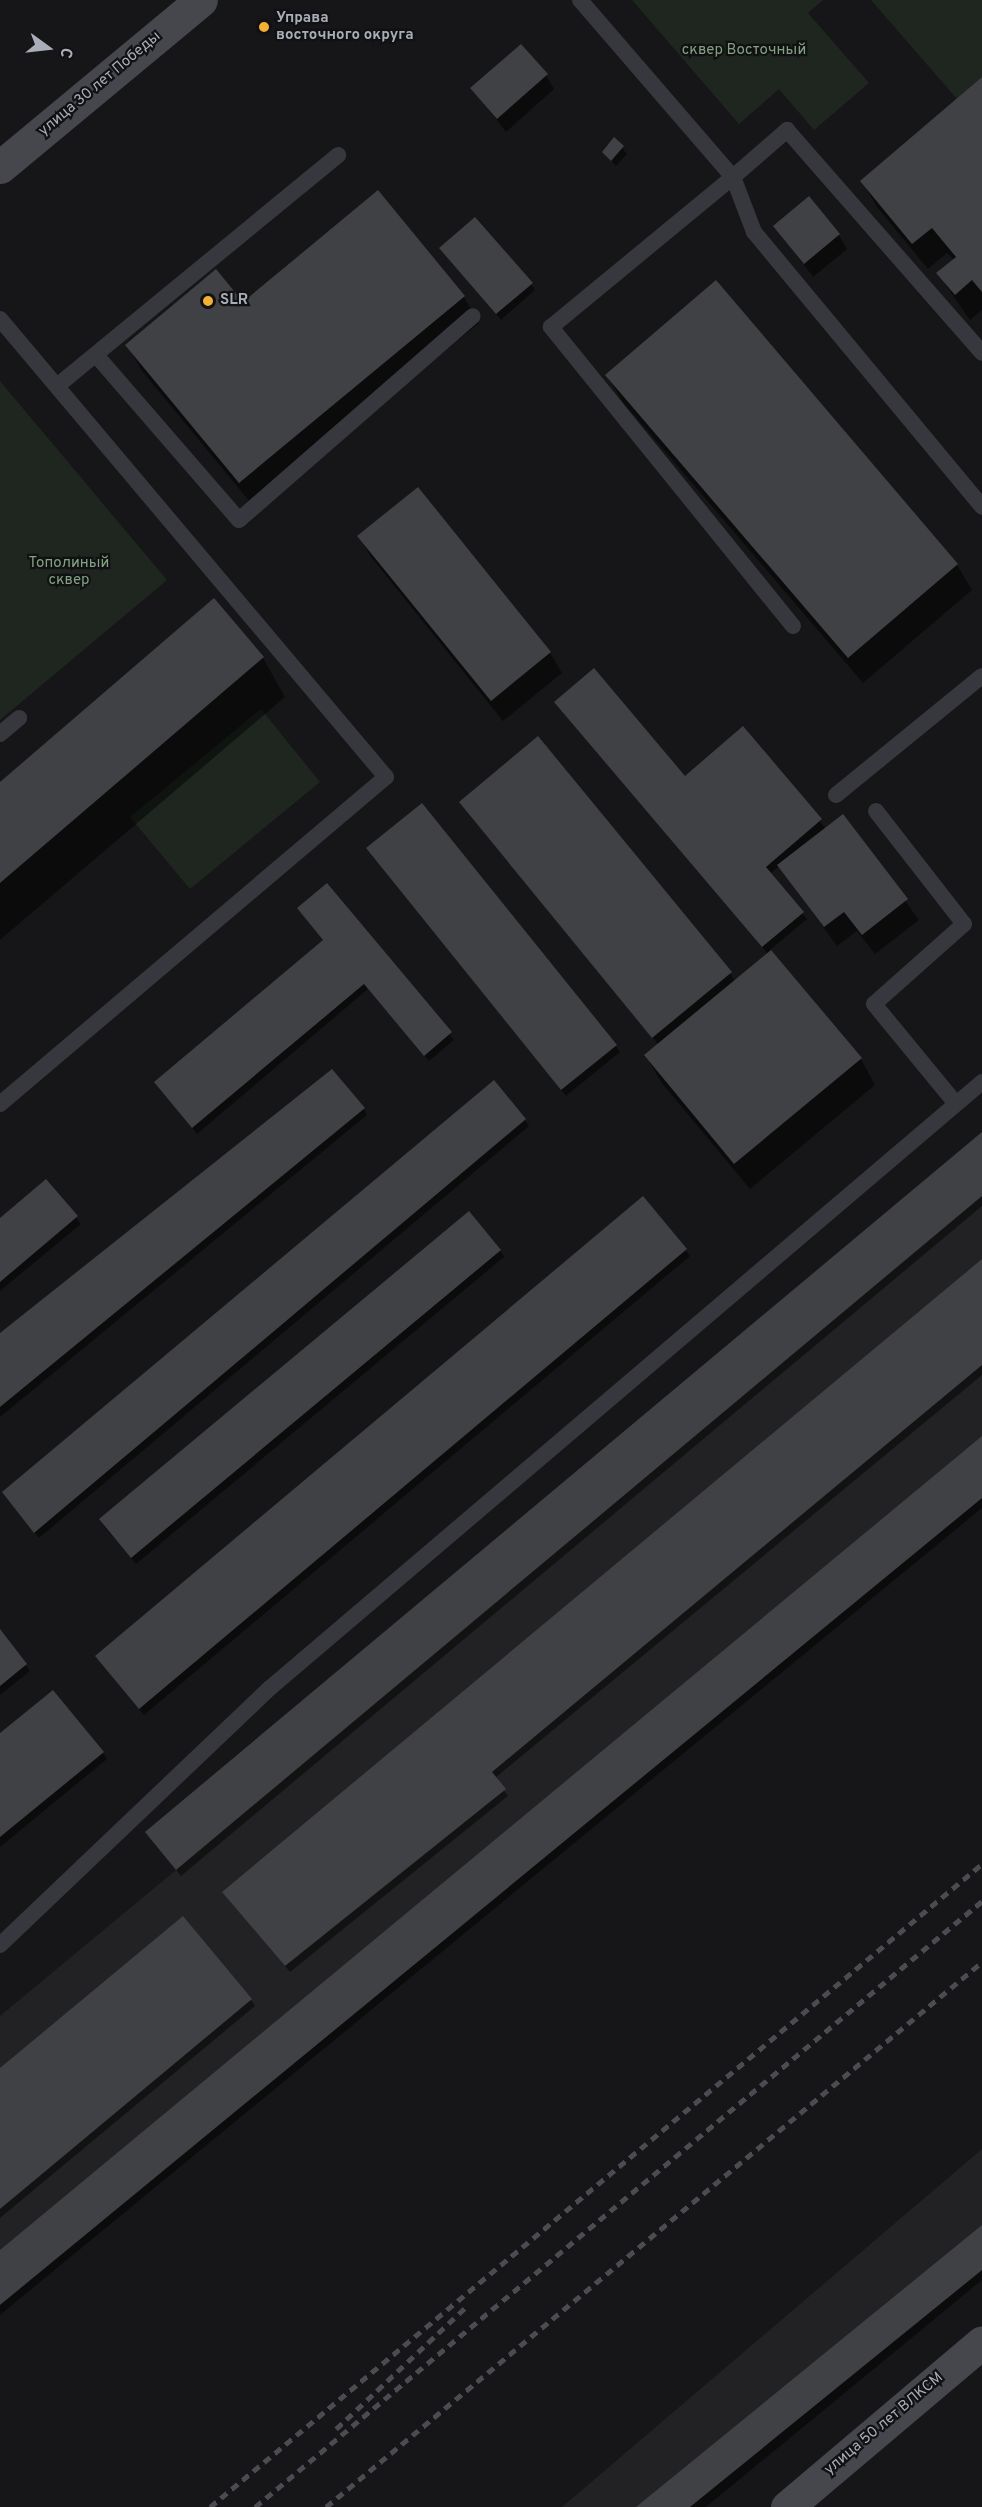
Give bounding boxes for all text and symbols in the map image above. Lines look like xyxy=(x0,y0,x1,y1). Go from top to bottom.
place label: Управа восточного округа xyxy=(276,9,414,44)
north arrow xyxy=(18,18,78,78)
marker: Управа восточного округа xyxy=(257,20,271,34)
street label: улица 30 лет Победы xyxy=(35,28,165,140)
park label: сквер Восточный xyxy=(682,42,806,60)
text: С xyxy=(54,45,76,60)
place label: SLR xyxy=(220,292,248,310)
marker: SLR xyxy=(201,294,215,308)
park label: Тополиный сквер xyxy=(29,554,109,589)
street label: улица 50 лет ВЛКСМ xyxy=(821,2369,947,2479)

